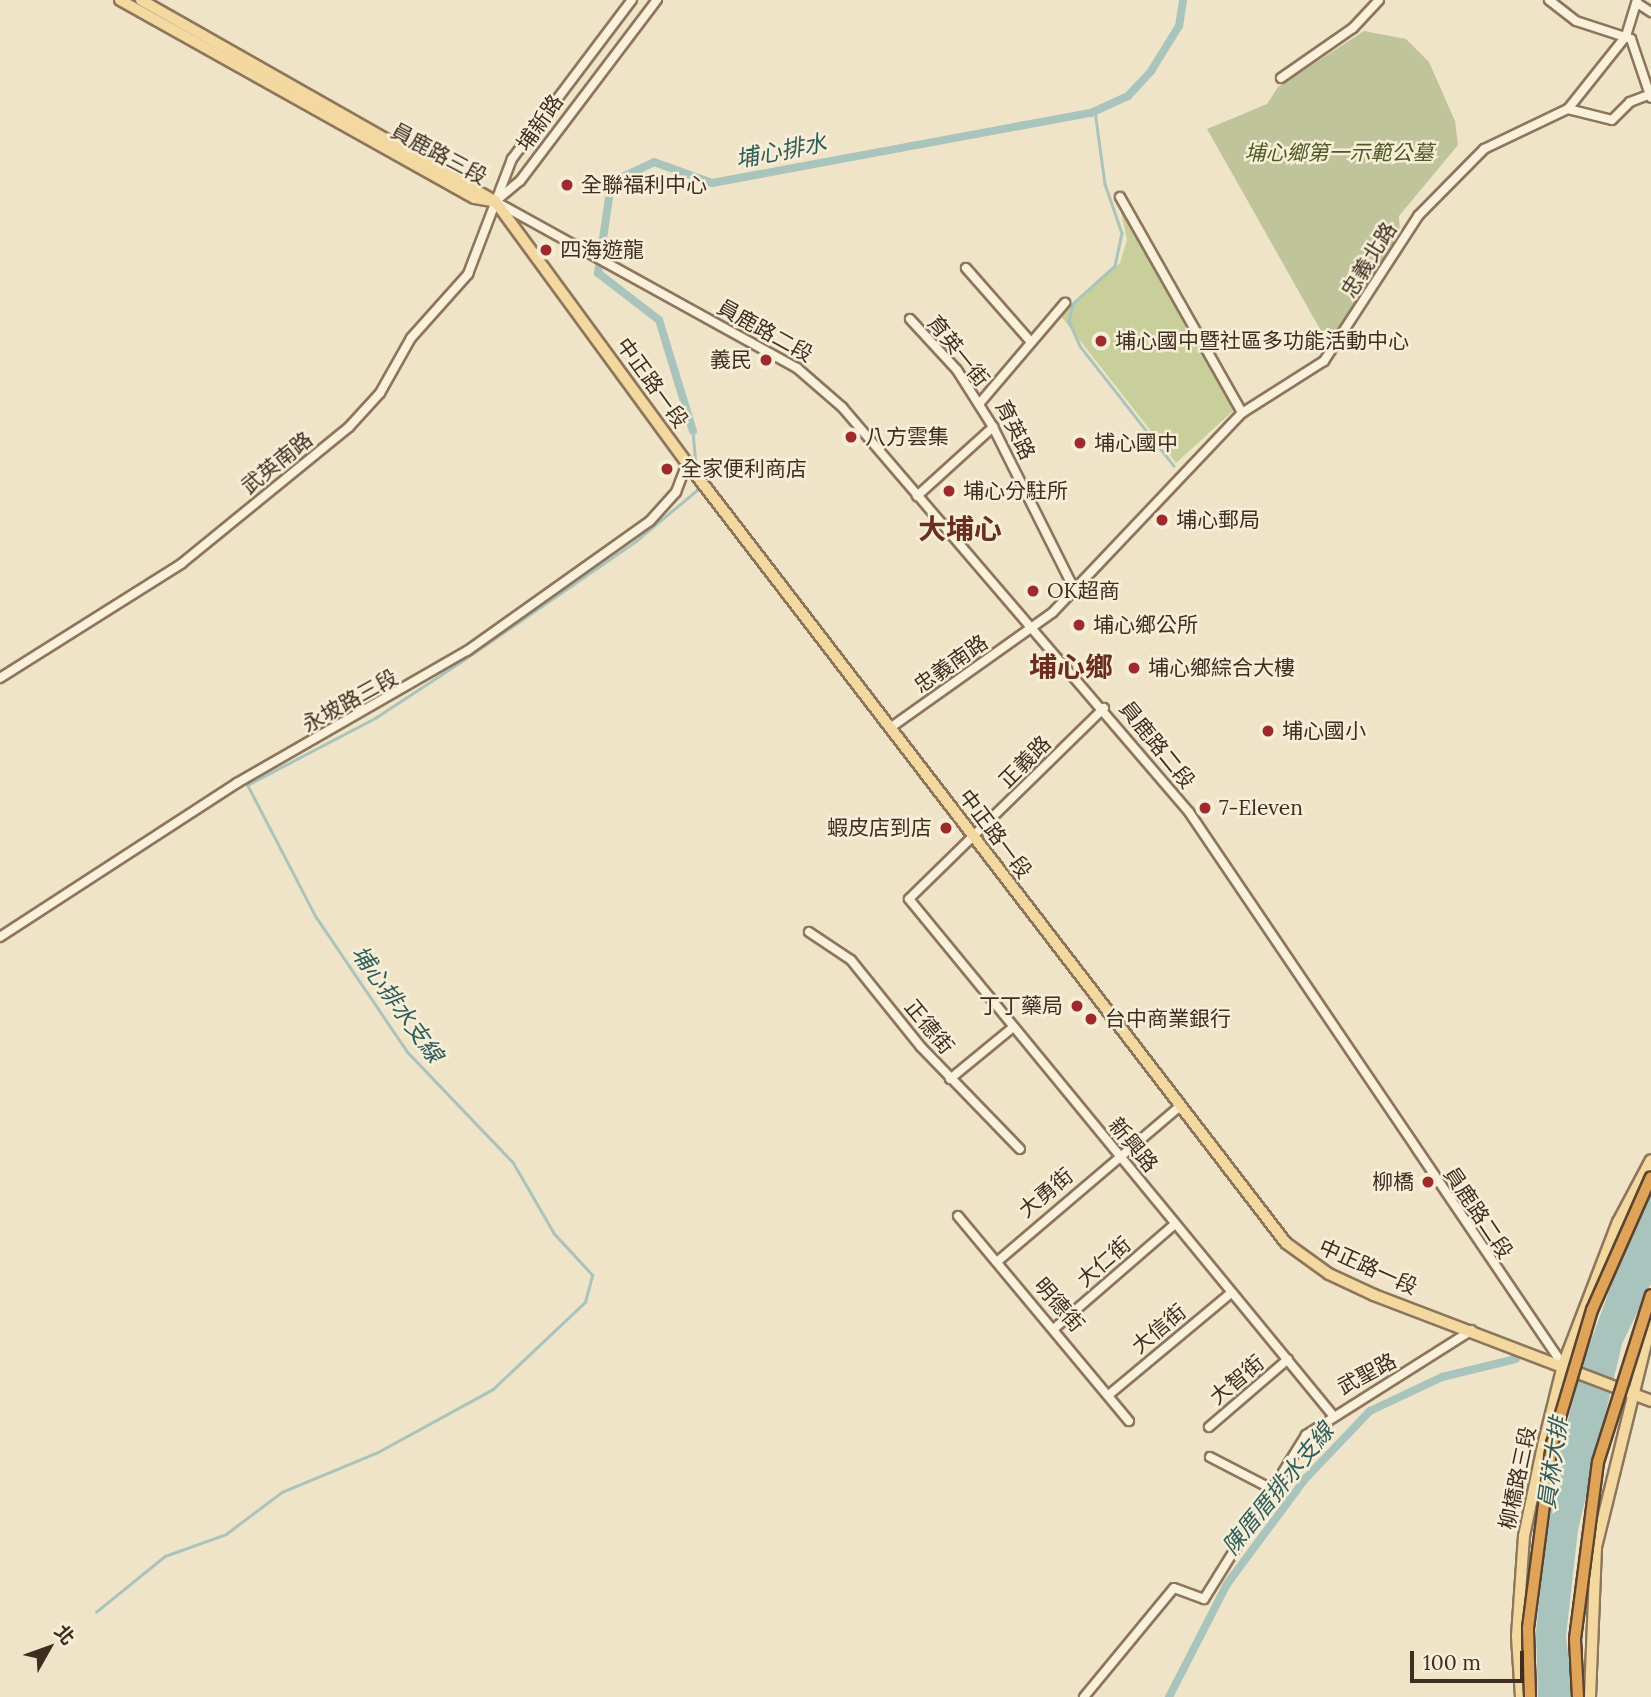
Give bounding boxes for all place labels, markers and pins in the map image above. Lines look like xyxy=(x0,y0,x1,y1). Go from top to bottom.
place label: 全聯福利中心 xyxy=(581,172,707,198)
marker: 全聯福利中心 xyxy=(559,177,575,193)
place label: 四海遊龍 xyxy=(560,237,644,263)
marker: 四海遊龍 xyxy=(538,242,554,258)
place label: 埔心國中暨社區多功能活動中心 xyxy=(1115,328,1409,354)
marker: 埔心國中暨社區多功能活動中心 xyxy=(1093,333,1109,349)
place label: 義民 xyxy=(710,347,752,373)
marker: 義民 xyxy=(758,352,774,368)
place label: 八方雲集 xyxy=(865,424,949,450)
marker: 八方雲集 xyxy=(843,429,859,445)
place label: 埔心國中 xyxy=(1094,430,1178,456)
marker: 埔心國中 xyxy=(1072,435,1088,451)
place label: 全家便利商店 xyxy=(681,456,807,482)
marker: 全家便利商店 xyxy=(659,461,675,477)
place label: 埔心分駐所 xyxy=(963,478,1068,504)
marker: 埔心分駐所 xyxy=(941,483,957,499)
place label: 埔心郵局 xyxy=(1176,507,1260,533)
marker: 埔心郵局 xyxy=(1154,512,1170,528)
place label: OK超商 xyxy=(1047,578,1120,604)
marker: OK超商 xyxy=(1025,583,1041,599)
place label: 埔心鄉公所 xyxy=(1093,612,1198,638)
marker: 埔心鄉公所 xyxy=(1071,617,1087,633)
place label: 埔心鄉綜合大樓 xyxy=(1148,655,1295,681)
marker: 埔心鄉綜合大樓 xyxy=(1126,660,1142,676)
place label: 埔心國小 xyxy=(1282,718,1366,744)
marker: 埔心國小 xyxy=(1260,723,1276,739)
place label: 7-Eleven xyxy=(1219,795,1303,821)
marker: 7-Eleven xyxy=(1197,800,1213,816)
place label: 蝦皮店到店 xyxy=(827,815,932,841)
marker: 蝦皮店到店 xyxy=(938,820,954,836)
place label: 丁丁藥局 xyxy=(979,993,1063,1019)
marker: 丁丁藥局 xyxy=(1069,998,1085,1014)
place label: 台中商業銀行 xyxy=(1105,1006,1231,1032)
marker: 台中商業銀行 xyxy=(1083,1011,1099,1027)
place label: 柳橋 xyxy=(1372,1169,1414,1195)
marker: 柳橋 xyxy=(1420,1174,1436,1190)

